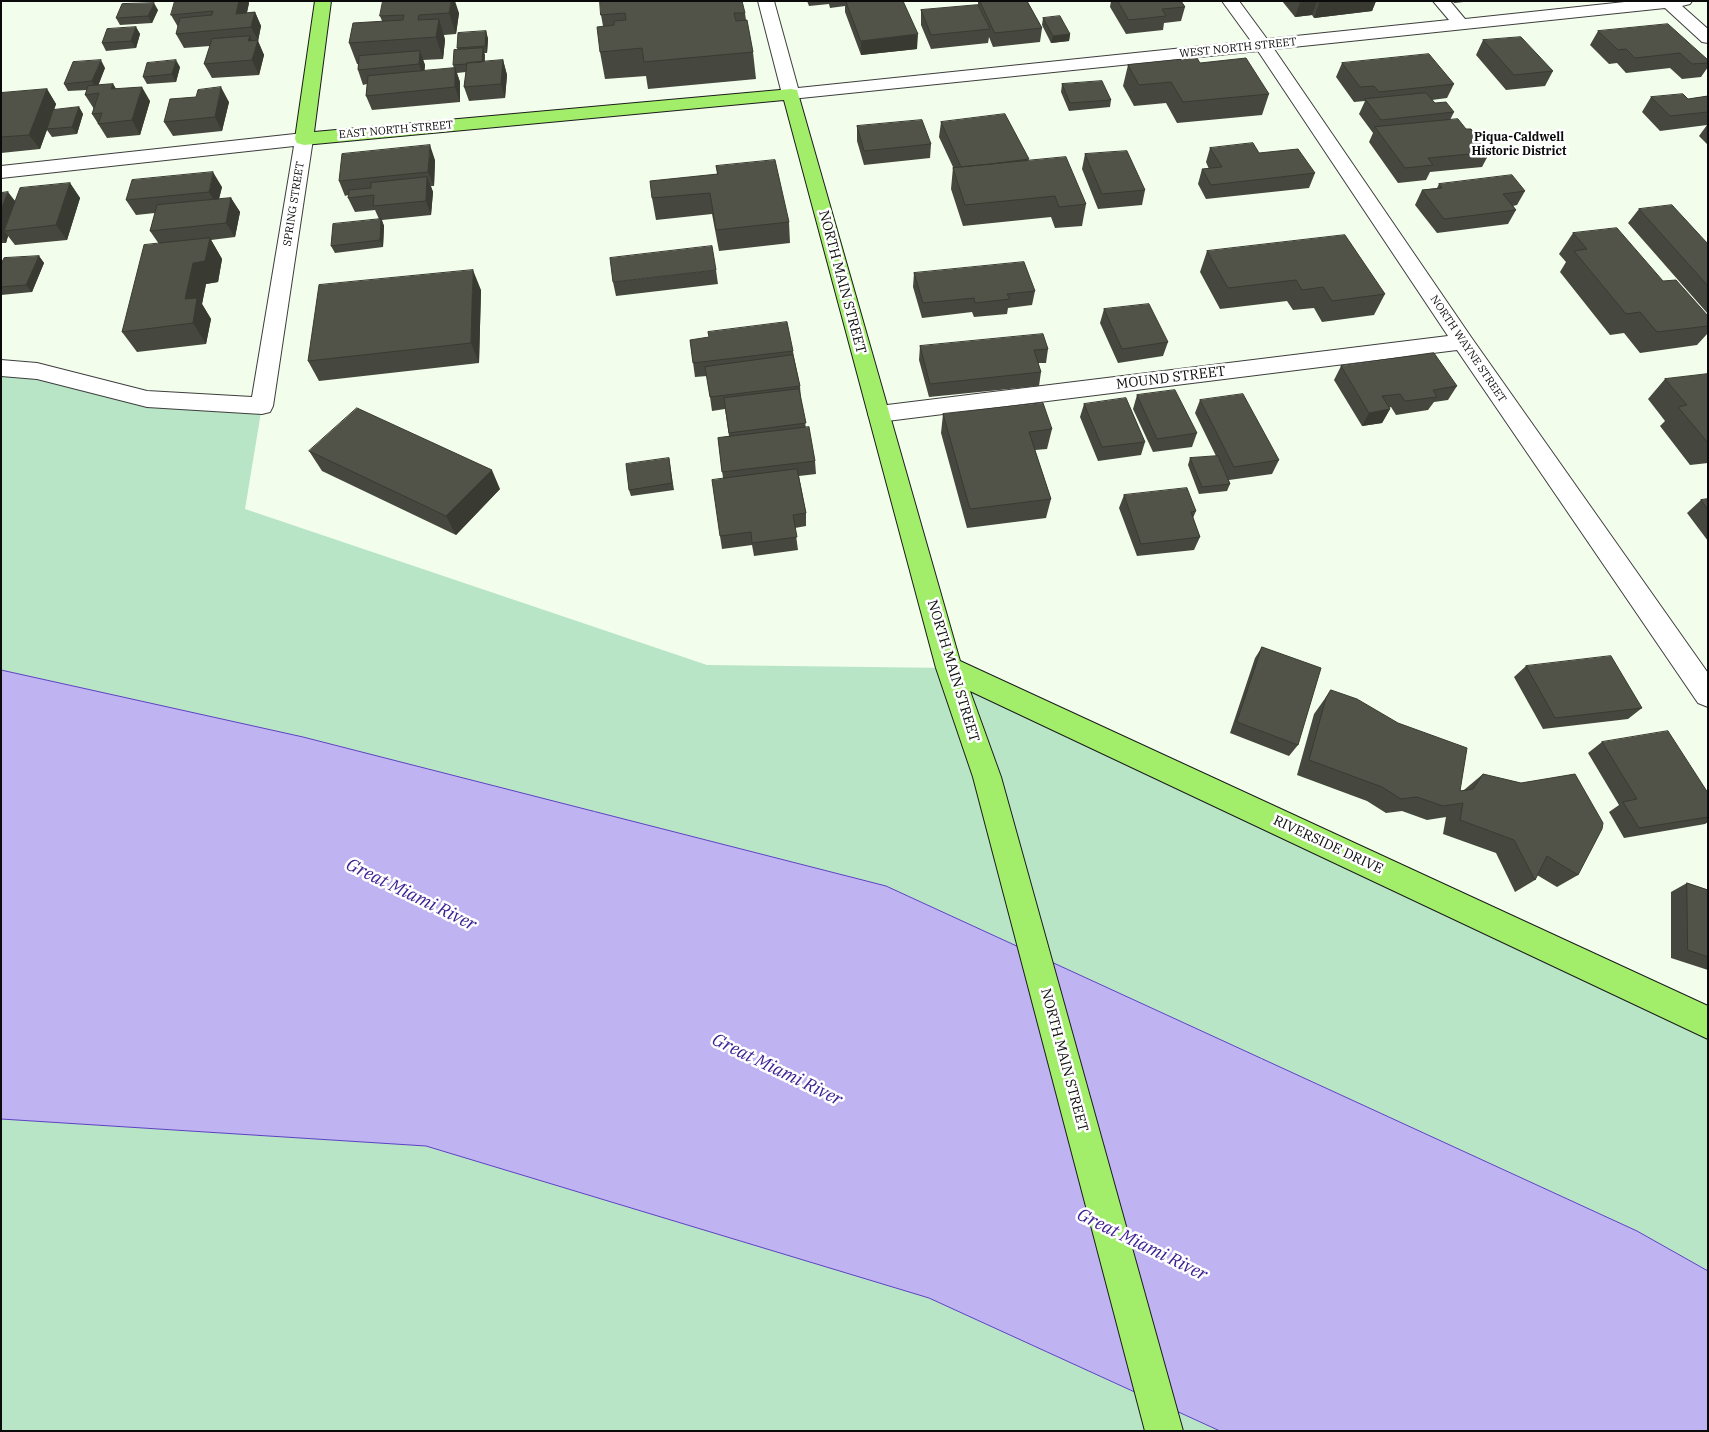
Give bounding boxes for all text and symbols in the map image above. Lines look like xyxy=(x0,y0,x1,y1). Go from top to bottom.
street label: WEST NORTH STREET xyxy=(1179,35,1297,61)
street label: EAST NORTH STREET xyxy=(338,118,454,142)
district label: Piqua-Caldwell Historic District xyxy=(1472,131,1566,159)
street label: SPRING STREET xyxy=(281,161,307,247)
street label: NORTH MAIN STREET xyxy=(815,208,869,356)
street label: NORTH WAYNE STREET xyxy=(1427,293,1509,405)
street label: MOUND STREET xyxy=(1115,363,1227,393)
street label: NORTH MAIN STREET xyxy=(923,598,983,744)
street label: RIVERSIDE DRIVE xyxy=(1270,812,1386,878)
water label: Great Miami River xyxy=(342,854,480,936)
street label: NORTH MAIN STREET xyxy=(1037,986,1091,1134)
water label: Great Miami River xyxy=(708,1029,846,1111)
water label: Great Miami River xyxy=(1073,1204,1211,1286)

